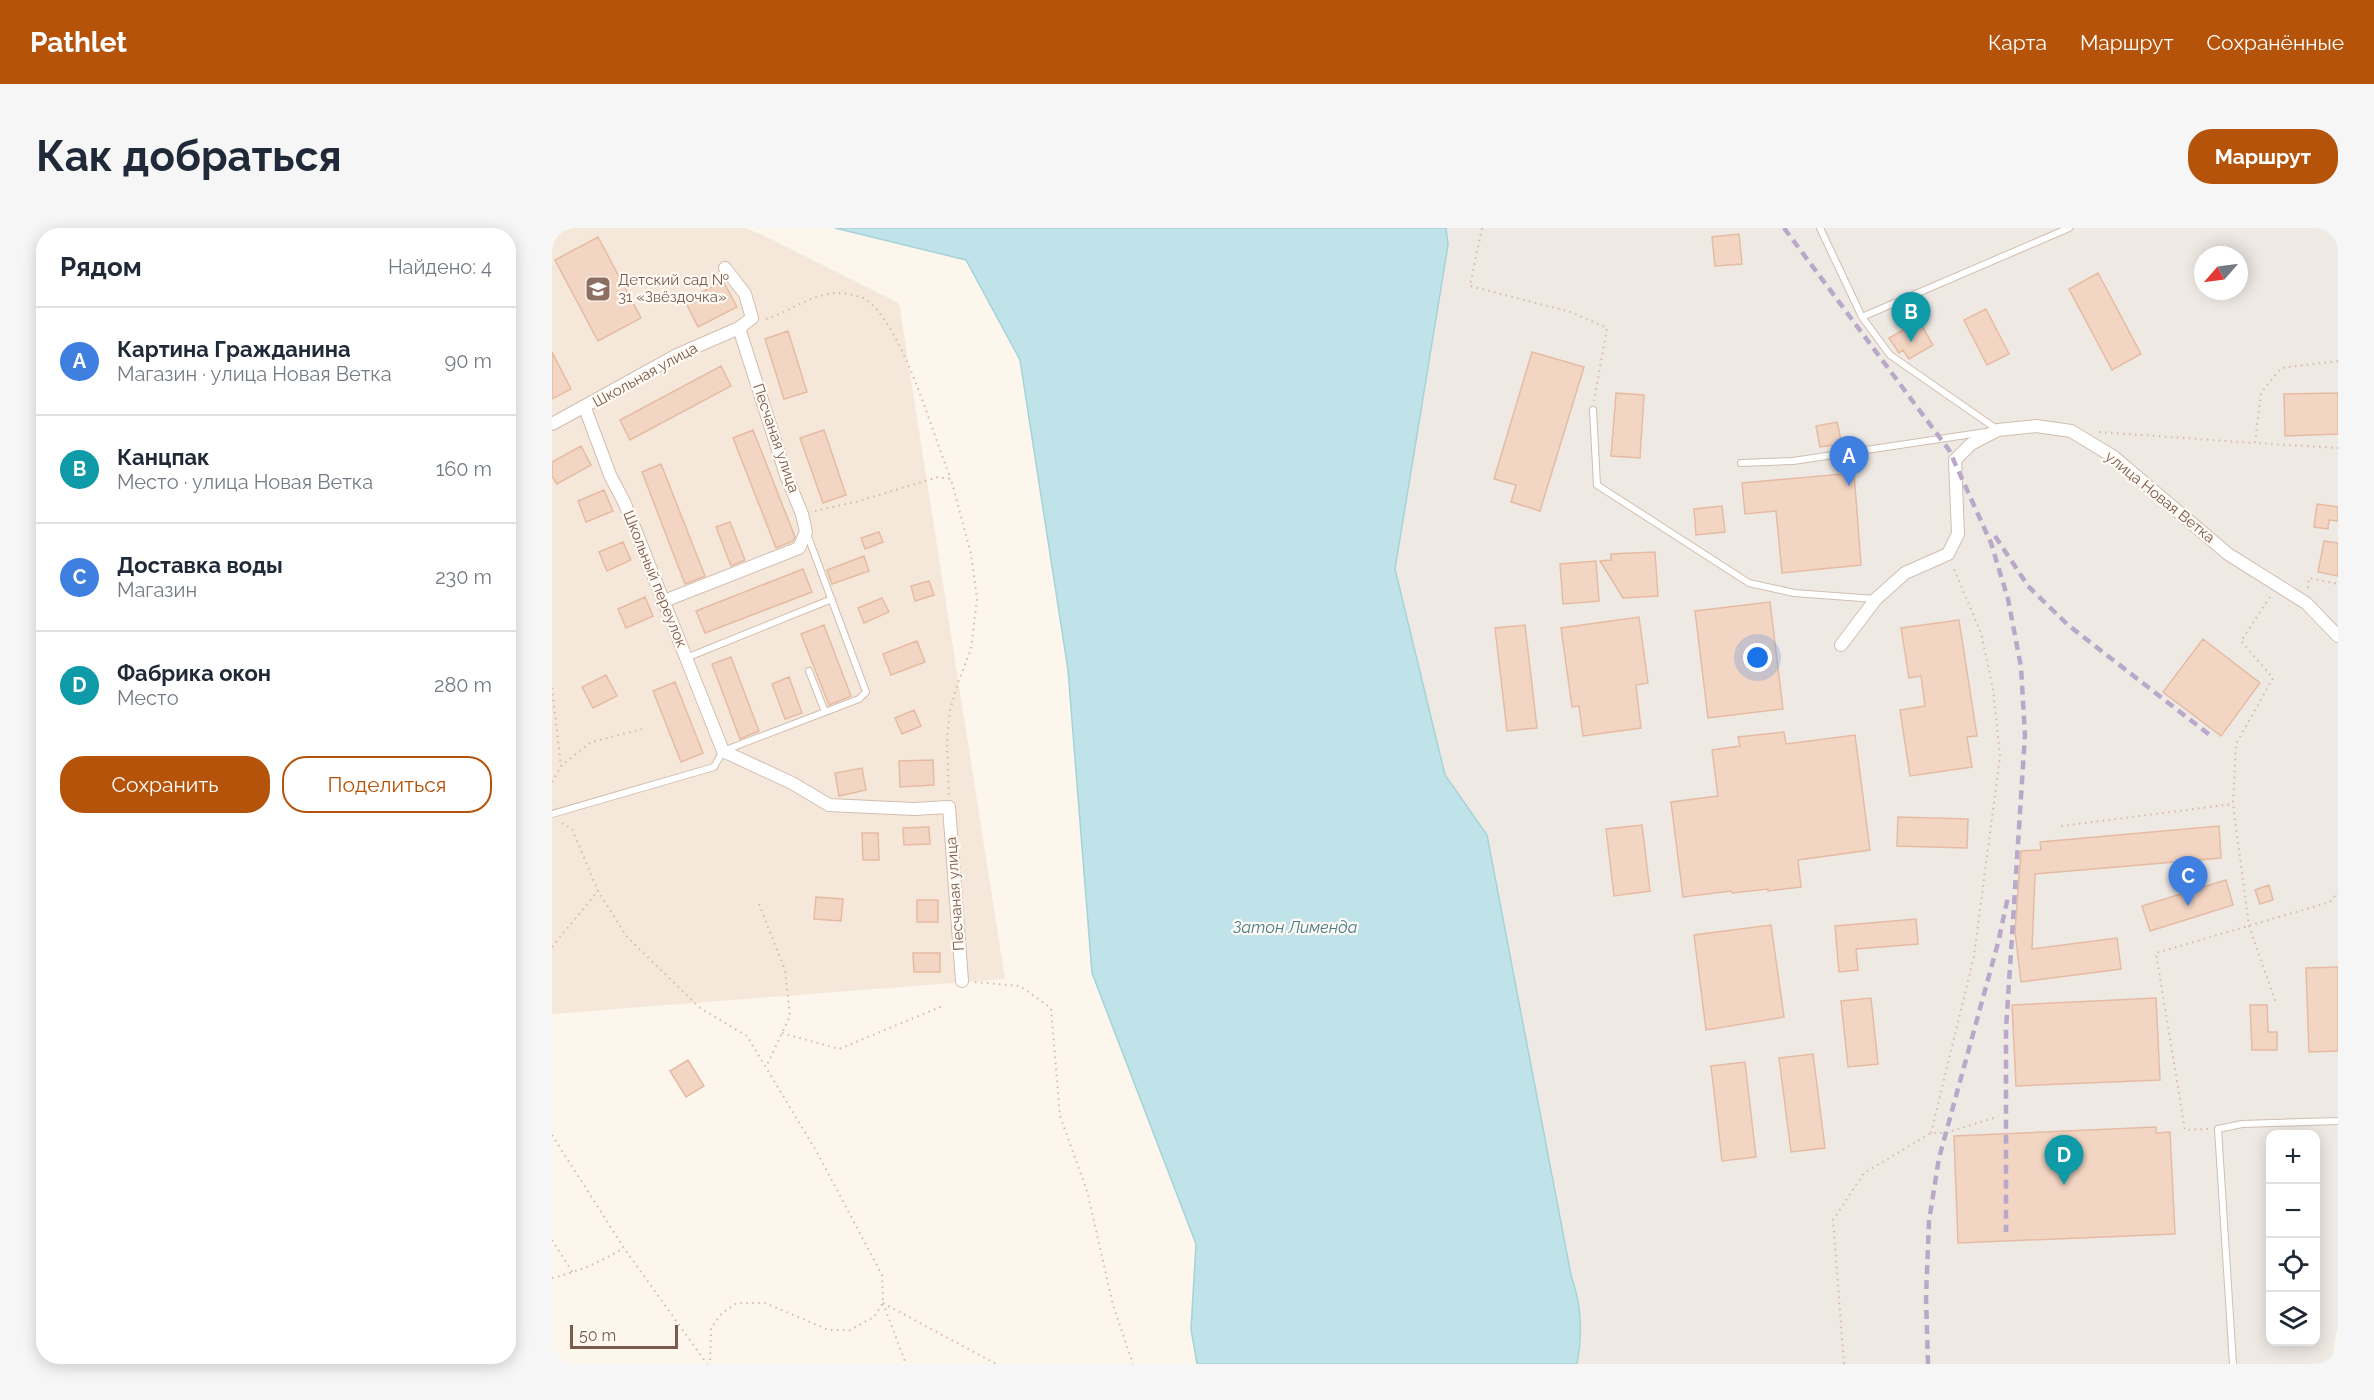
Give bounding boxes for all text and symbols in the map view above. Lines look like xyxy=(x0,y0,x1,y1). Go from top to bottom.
text: Pathlet xyxy=(30,26,127,59)
text: Карта xyxy=(1988,30,2047,55)
text: Маршрут xyxy=(2080,30,2173,55)
text: Сохранённые xyxy=(2206,30,2344,55)
button: Маршрут xyxy=(2188,129,2338,184)
text: Как добраться xyxy=(36,132,342,181)
north arrow xyxy=(2194,246,2248,300)
text: Рядом xyxy=(60,252,142,282)
text: Найдено: 4 xyxy=(388,255,492,279)
place label: Детский сад № 31 «Звёздочка» xyxy=(618,271,729,306)
school or university icon: Детский сад № 31 «Звёздочка» xyxy=(583,274,613,304)
pin: B xyxy=(1892,292,1930,342)
text: Картина Гражданина xyxy=(117,336,351,362)
street label: Школьная улица xyxy=(589,339,701,411)
text: A xyxy=(73,349,86,373)
text: 90 m xyxy=(445,349,492,373)
text: Магазин · улица Новая Ветка xyxy=(117,362,392,386)
street label: Песчаная улица xyxy=(749,381,803,495)
pin: A xyxy=(1830,436,1868,486)
text: Канцпак xyxy=(117,444,210,470)
street label: улица Новая Ветка xyxy=(2102,447,2218,547)
text: B xyxy=(73,457,86,481)
text: 160 m xyxy=(436,457,492,481)
text: Место · улица Новая Ветка xyxy=(117,470,373,494)
street label: Школьный переулок xyxy=(619,508,691,651)
text: Доставка воды xyxy=(117,552,283,578)
text: C xyxy=(73,565,86,589)
text: 230 m xyxy=(435,565,492,589)
text: Магазин xyxy=(117,578,197,602)
your location xyxy=(1743,643,1772,672)
text: Фабрика окон xyxy=(117,660,271,686)
text: D xyxy=(72,673,87,697)
text: 280 m xyxy=(434,673,492,697)
text: Место xyxy=(117,686,179,710)
button: Сохранить xyxy=(60,756,270,813)
button: Поделиться xyxy=(282,756,492,813)
street label: Песчаная улица xyxy=(942,836,968,952)
pin: C xyxy=(2168,856,2208,906)
water label: Затон Лименда xyxy=(1233,918,1358,937)
map controls xyxy=(2266,1130,2320,1346)
button: + xyxy=(2266,1130,2320,1184)
pin: D xyxy=(2044,1136,2084,1185)
button: − xyxy=(2266,1184,2320,1238)
button: locate xyxy=(2266,1238,2320,1292)
button: layers xyxy=(2266,1292,2320,1346)
scale bar xyxy=(570,1322,678,1350)
text: 50 m xyxy=(579,1326,616,1345)

